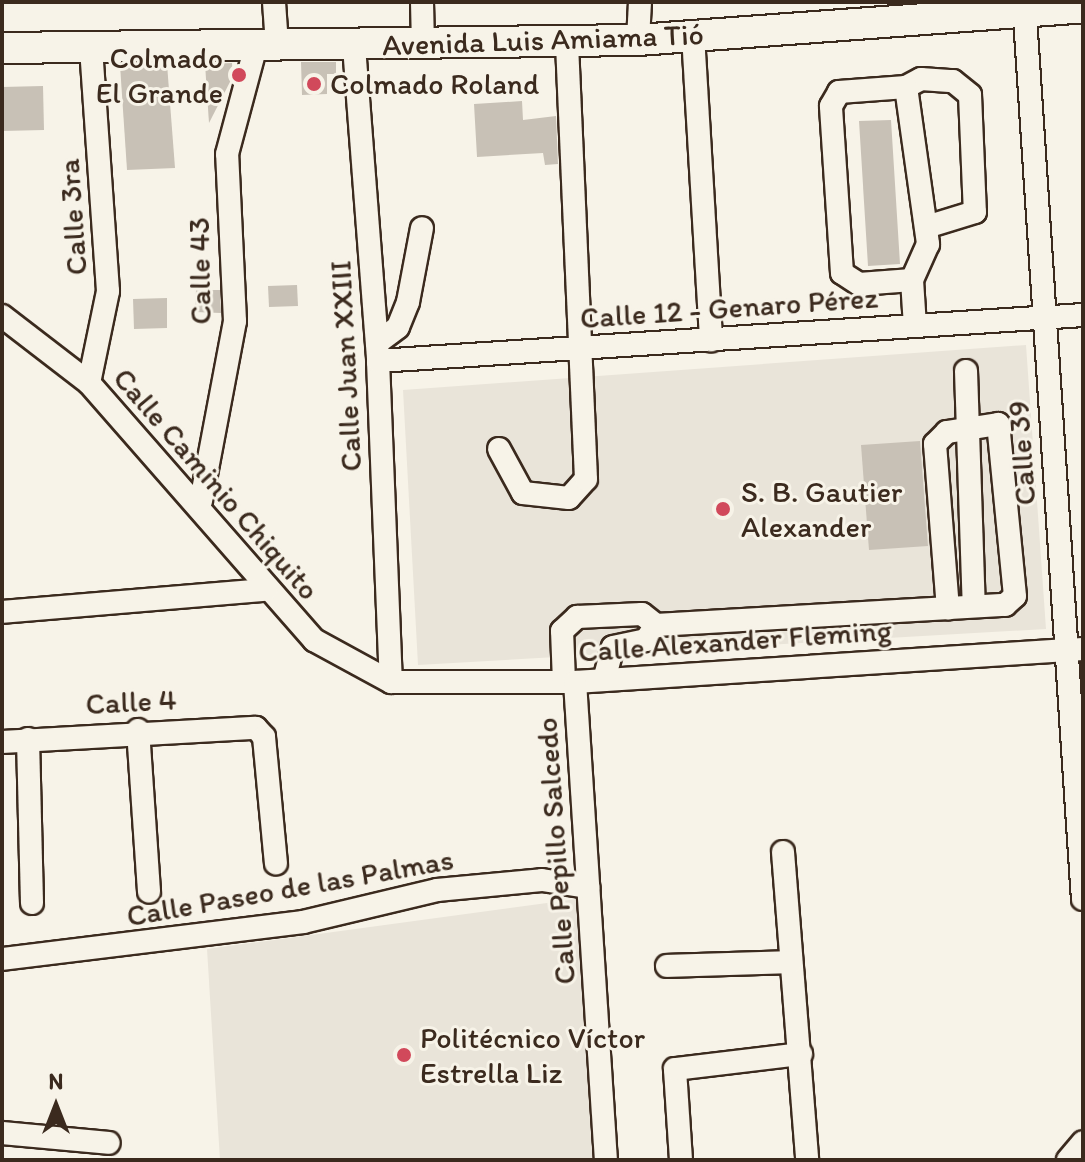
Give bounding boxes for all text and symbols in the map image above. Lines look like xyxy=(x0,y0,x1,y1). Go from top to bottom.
street label: Avenida Luis Amiama Tió xyxy=(382,16,704,64)
place label: Colmado El Grande xyxy=(96,40,223,110)
marker: Colmado El Grande xyxy=(230,66,248,84)
place label: Colmado Roland xyxy=(330,66,539,102)
marker: Colmado Roland xyxy=(305,75,323,93)
street label: Calle 3ra xyxy=(51,157,95,277)
street label: Calle 43 xyxy=(181,217,219,325)
street label: Calle Juan XXIII xyxy=(323,260,369,472)
street label: Calle 12 - Genaro Pérez xyxy=(579,280,879,336)
street label: Calle Caminio Chiquito xyxy=(105,361,327,607)
street label: Calle 39 xyxy=(1000,399,1044,507)
place label: S. B. Gautier Alexander xyxy=(741,474,903,544)
marker: S. B. Gautier Alexander xyxy=(712,498,734,520)
street label: Calle Alexander Fleming xyxy=(578,612,892,670)
street label: Calle 4 xyxy=(85,682,177,722)
street label: Calle Pepillo Salcedo xyxy=(529,717,583,985)
street label: Calle Paseo de las Palmas xyxy=(125,842,455,934)
place label: Politécnico Víctor Estrella Liz xyxy=(420,1020,646,1090)
marker: Politécnico Víctor Estrella Liz xyxy=(395,1046,413,1064)
north arrow xyxy=(16,1066,96,1146)
text: N xyxy=(49,1068,63,1095)

